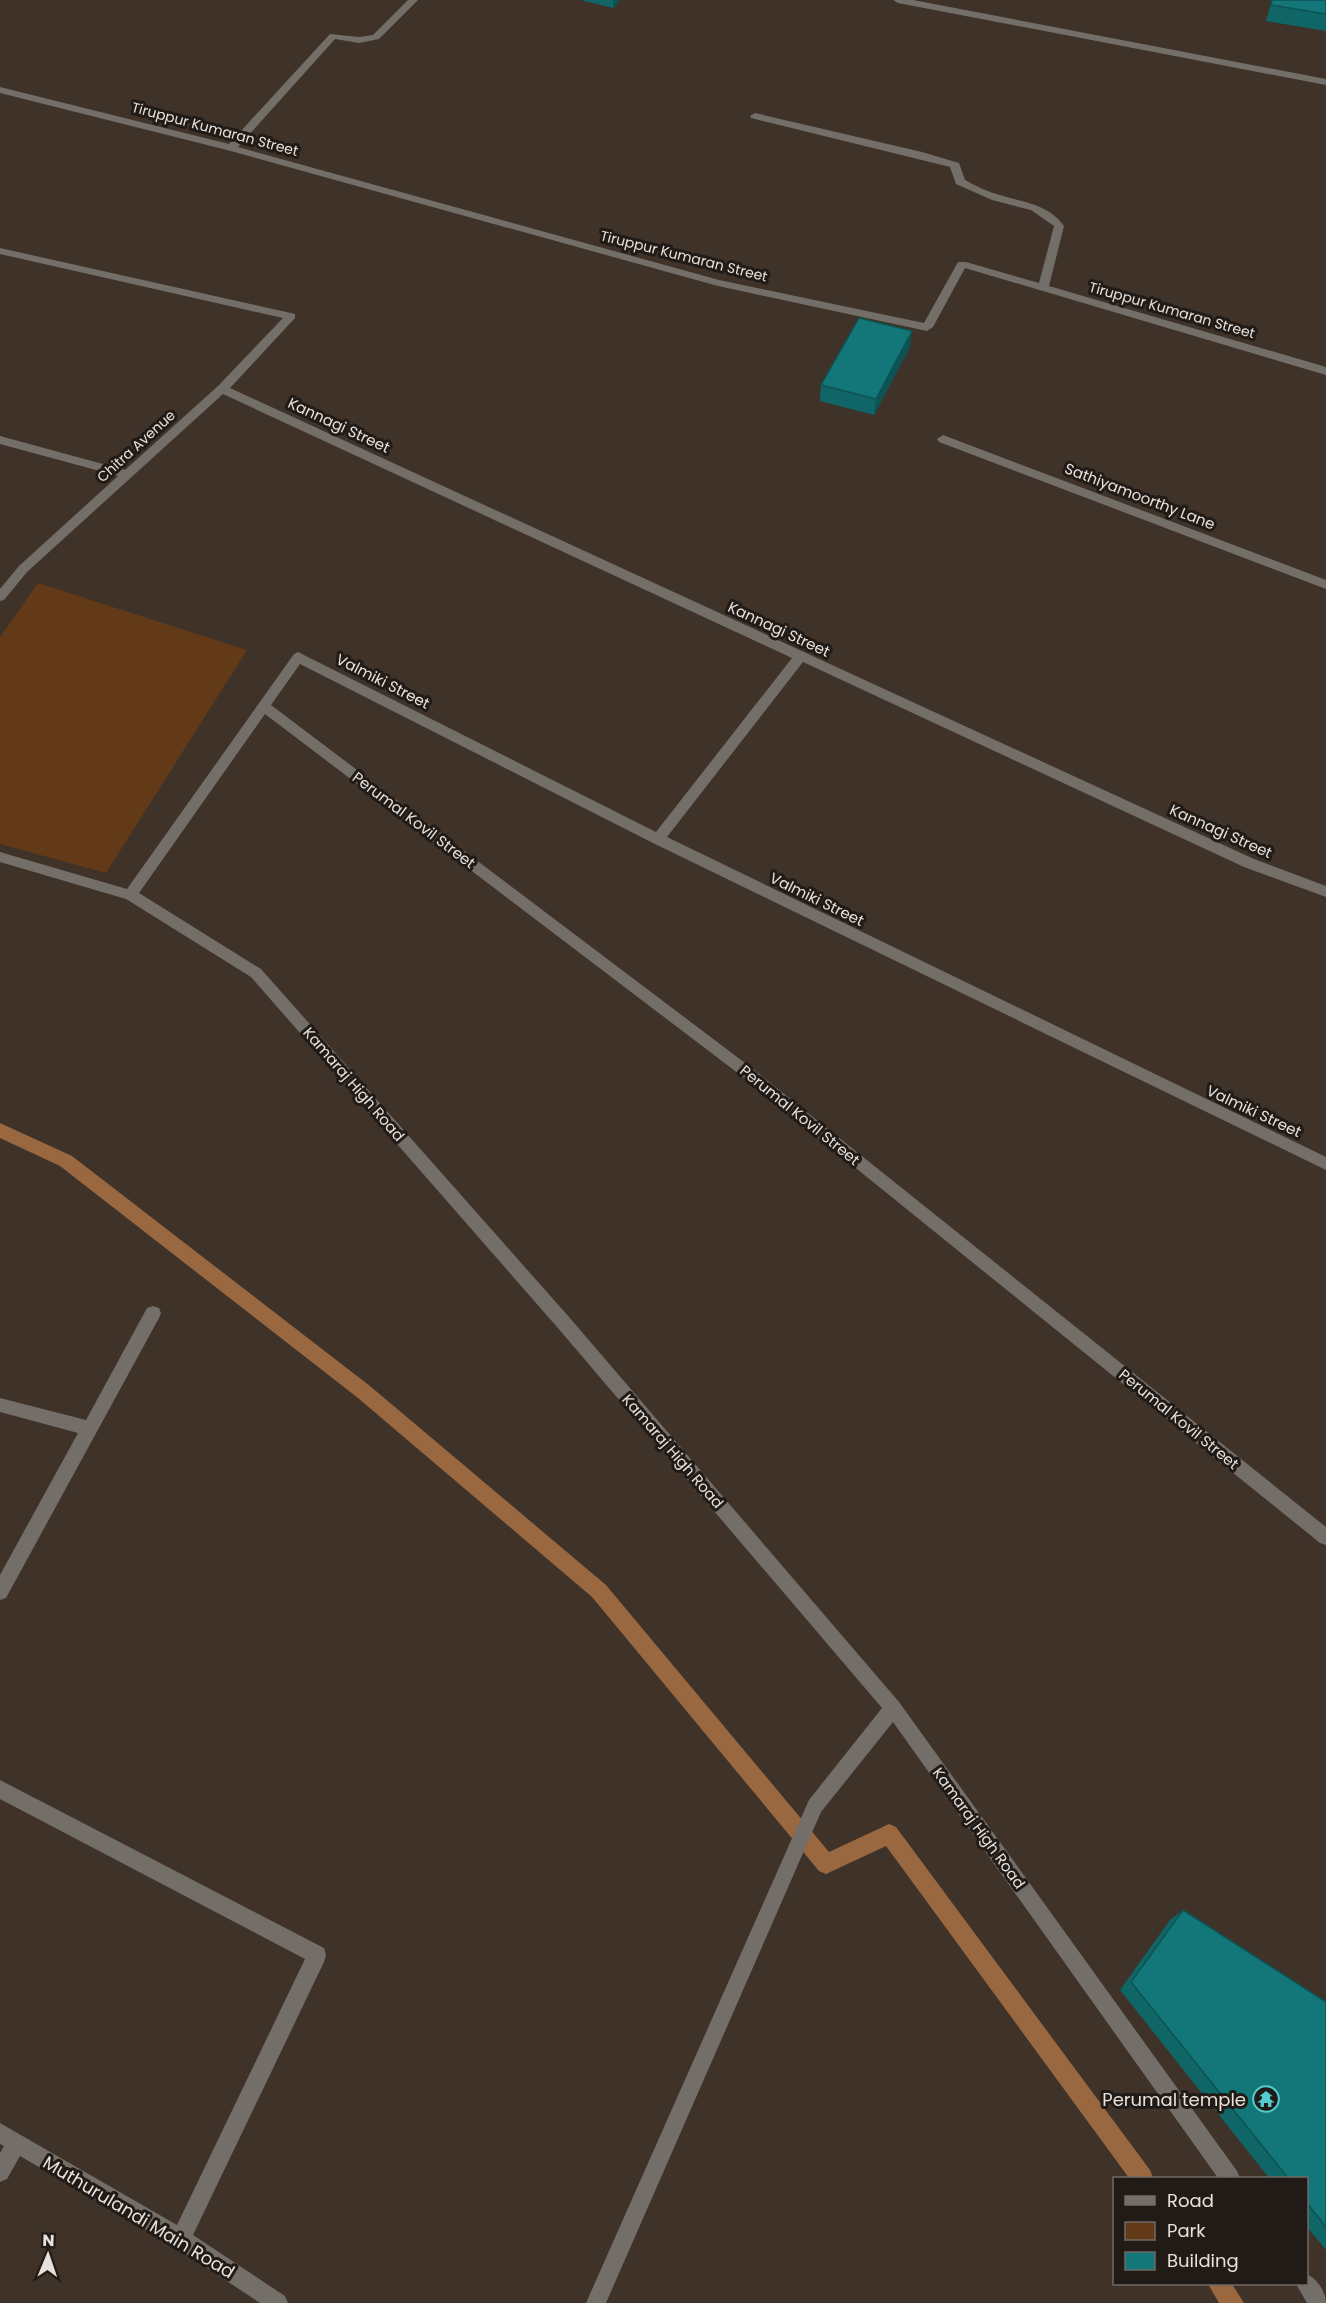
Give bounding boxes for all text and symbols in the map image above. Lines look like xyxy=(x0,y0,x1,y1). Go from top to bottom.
street label: Tiruppur Kumaran Street xyxy=(130,97,300,161)
street label: Tiruppur Kumaran Street xyxy=(598,226,770,286)
street label: Tiruppur Kumaran Street xyxy=(1087,277,1257,343)
street label: Kannagi Street xyxy=(285,392,393,458)
street label: Chitra Avenue xyxy=(92,405,180,487)
street label: Sathiyamoorthy Lane xyxy=(1062,458,1218,534)
street label: Kannagi Street xyxy=(725,596,833,662)
street label: Valmiki Street xyxy=(333,648,433,714)
street label: Perumal Kovil Street xyxy=(348,767,480,873)
street label: Kannagi Street xyxy=(1166,799,1276,863)
street label: Valmiki Street xyxy=(766,867,868,931)
street label: Kamaraj High Road xyxy=(299,1022,409,1146)
street label: Perumal Kovil Street xyxy=(736,1060,864,1170)
street label: Valmiki Street xyxy=(1203,1080,1305,1142)
street label: Perumal Kovil Street xyxy=(1115,1364,1243,1474)
street label: Kamaraj High Road xyxy=(618,1389,728,1513)
street label: Kamaraj High Road xyxy=(928,1763,1030,1893)
temple icon: Perumal temple xyxy=(1251,2084,1281,2114)
place label: Perumal temple xyxy=(1102,2087,1246,2112)
street label: Muthurulandi Main Road xyxy=(38,2150,240,2284)
legend xyxy=(1113,2177,1308,2285)
text: Road xyxy=(1167,2188,1214,2213)
text: Park xyxy=(1167,2218,1206,2243)
north arrow xyxy=(18,2225,78,2285)
text: N xyxy=(42,2229,55,2252)
text: Building xyxy=(1167,2248,1239,2273)

